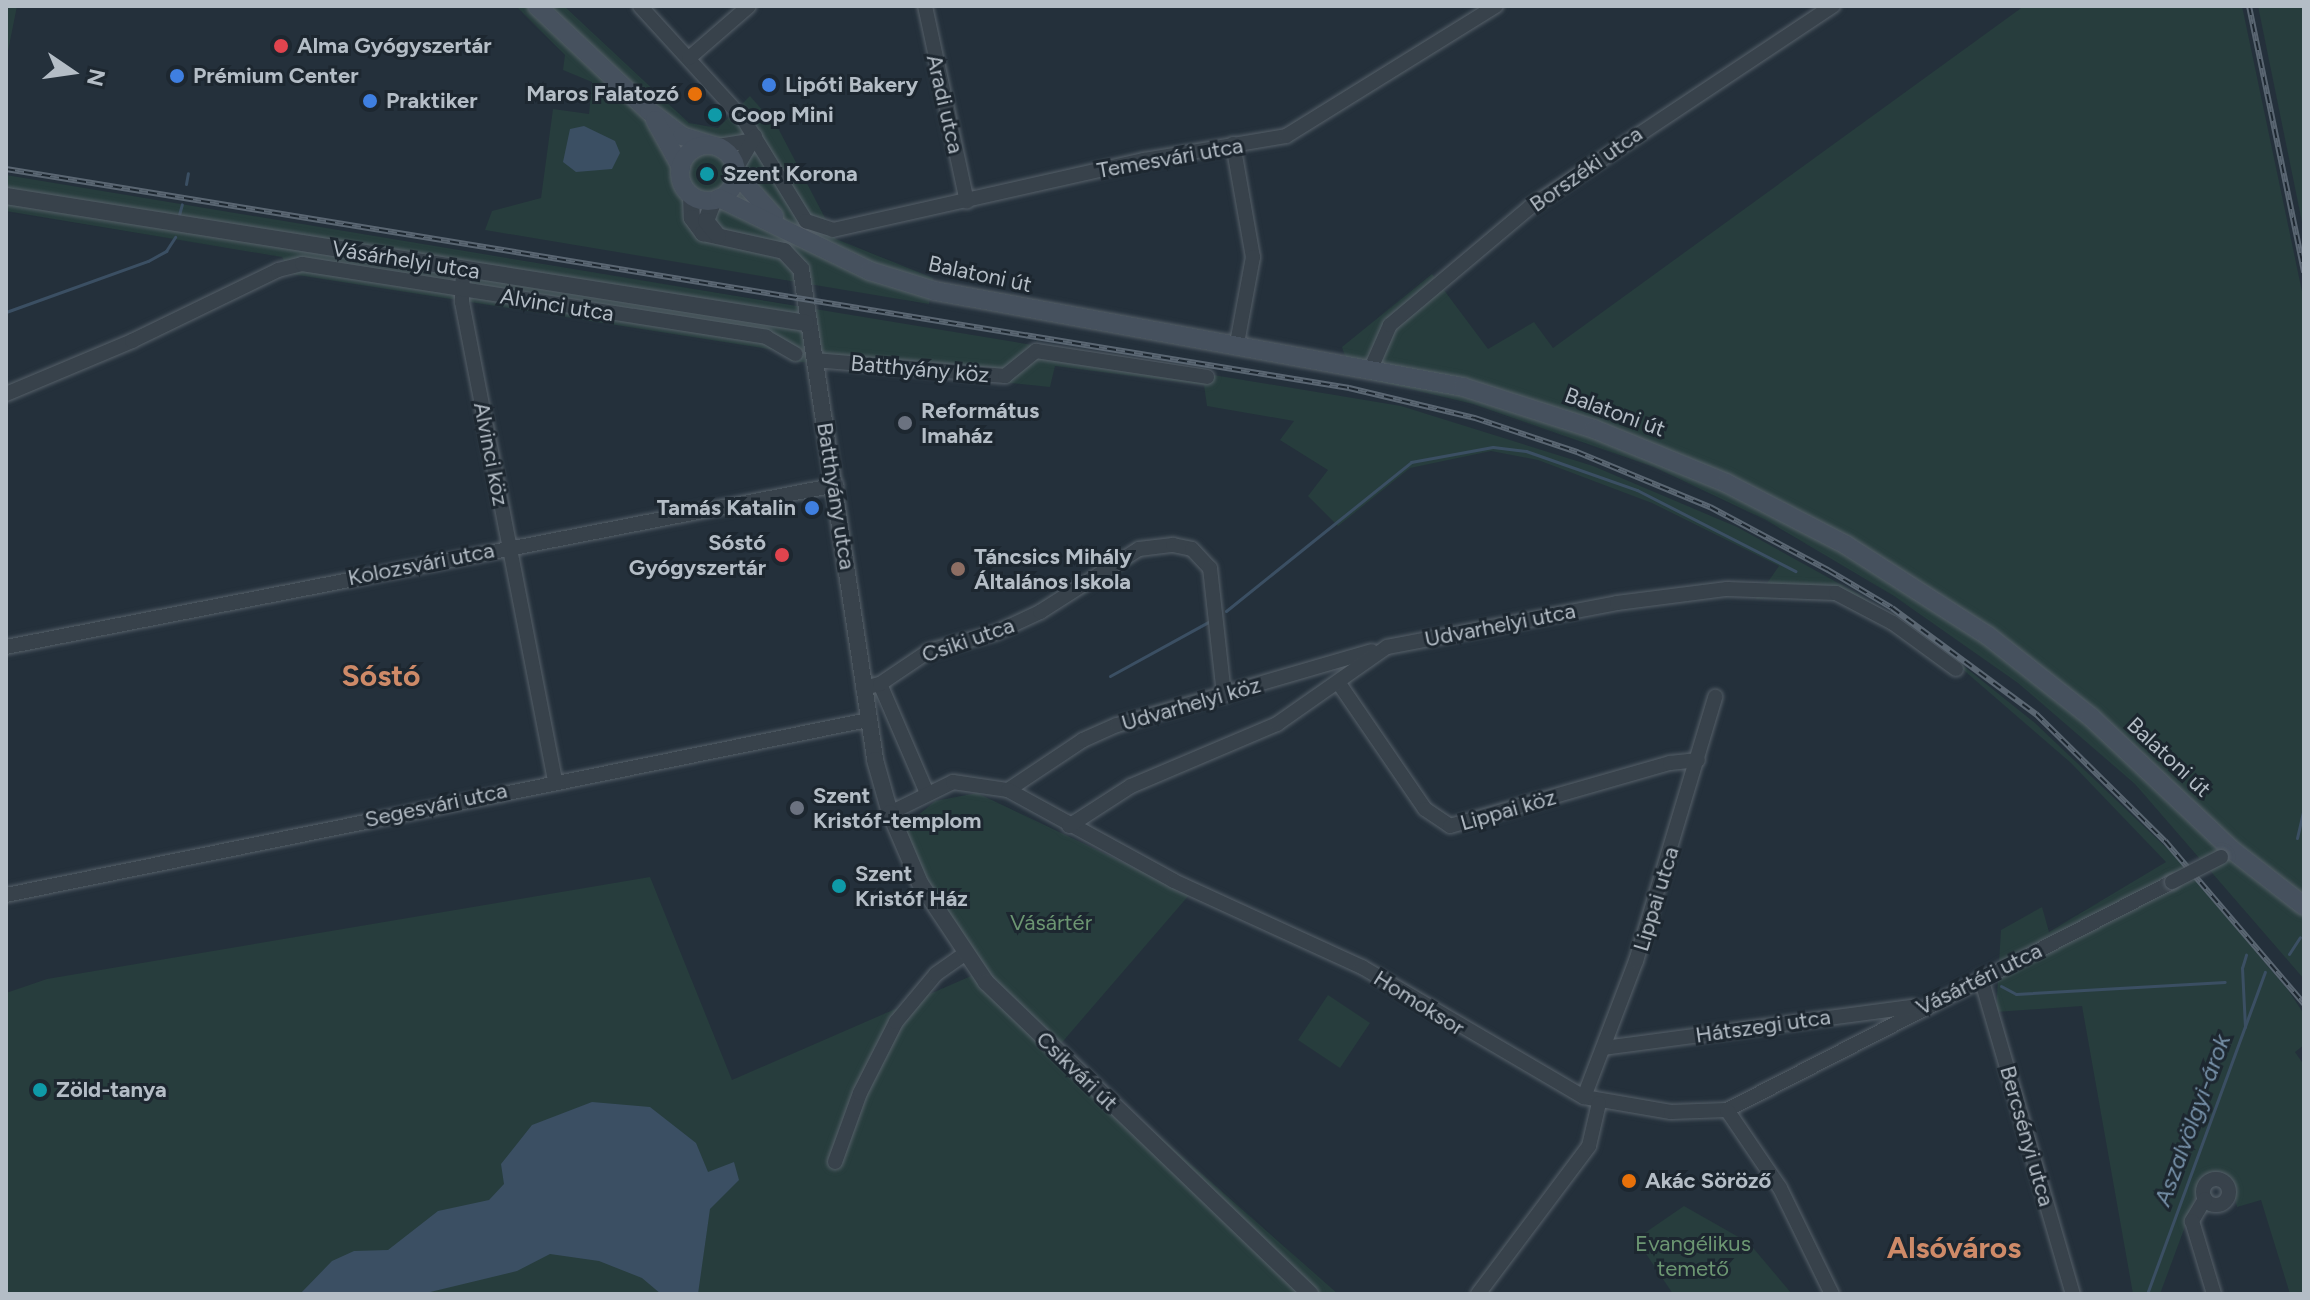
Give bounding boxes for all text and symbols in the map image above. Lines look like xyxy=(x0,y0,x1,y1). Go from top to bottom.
north arrow xyxy=(32,32,112,112)
place label: Alma Gyógyszertár xyxy=(297,33,491,59)
marker: Alma Gyógyszertár xyxy=(272,37,290,55)
street label: Aradi utca xyxy=(921,52,969,156)
place label: Prémium Center xyxy=(193,63,358,89)
text: N xyxy=(81,66,111,89)
marker: Prémium Center xyxy=(168,67,186,85)
place label: Lipóti Bakery xyxy=(785,72,918,98)
marker: Lipóti Bakery xyxy=(760,76,778,94)
place label: Maros Falatozó xyxy=(526,81,679,107)
marker: Maros Falatozó xyxy=(686,85,704,103)
place label: Praktiker xyxy=(386,88,478,114)
marker: Praktiker xyxy=(361,92,379,110)
place label: Coop Mini xyxy=(731,102,834,128)
marker: Coop Mini xyxy=(706,106,724,124)
street label: Borszéki utca xyxy=(1525,120,1647,218)
street label: Temesvári utca xyxy=(1095,132,1245,184)
place label: Szent Korona xyxy=(723,161,858,187)
marker: Szent Korona xyxy=(698,165,716,183)
street label: Vásárhelyi utca xyxy=(330,235,482,285)
street label: Balatoni út xyxy=(926,250,1034,298)
street label: Alvinci utca xyxy=(498,283,616,327)
street label: Batthyány köz xyxy=(850,350,990,388)
street label: Balatoni út xyxy=(1561,382,1669,442)
place label: Református Imaház xyxy=(921,397,1039,448)
street label: Alvinci köz xyxy=(468,400,514,508)
marker: Református Imaház xyxy=(896,414,914,432)
street label: Batthyány utca xyxy=(811,421,861,571)
place label: Tamás Katalin xyxy=(657,495,796,521)
marker: Tamás Katalin xyxy=(803,499,821,517)
place label: Sóstó Gyógyszertár xyxy=(629,529,766,580)
street label: Kolozsvári utca xyxy=(346,537,496,591)
place label: Táncsics Mihály Általános Iskola xyxy=(974,543,1132,594)
marker: Sóstó Gyógyszertár xyxy=(773,546,791,564)
marker: Táncsics Mihály Általános Iskola xyxy=(949,560,967,578)
street label: Udvarhelyi utca xyxy=(1422,597,1578,653)
street label: Csiki utca xyxy=(918,612,1018,668)
district label: Sóstó xyxy=(342,658,420,694)
street label: Udvarhelyi köz xyxy=(1118,672,1264,736)
street label: Balatoni út xyxy=(2122,711,2216,803)
street label: Segesvári utca xyxy=(362,777,510,833)
place label: Szent Kristóf-templom xyxy=(813,782,982,834)
street label: Lippai köz xyxy=(1457,784,1559,836)
marker: Szent Kristóf-templom xyxy=(788,799,806,817)
street label: Lippai utca xyxy=(1628,844,1684,954)
place label: Szent Kristóf Ház xyxy=(855,860,968,912)
marker: Szent Kristóf Ház xyxy=(830,877,848,895)
park label: Vásártér xyxy=(1010,910,1092,936)
street label: Vásártéri utca xyxy=(1912,937,2046,1021)
street label: Homoksor xyxy=(1369,965,1469,1041)
street label: Hátszegi utca xyxy=(1694,1003,1832,1049)
street label: Csikvári út xyxy=(1031,1026,1123,1116)
water label: Aszalvölgyi-árok xyxy=(2148,1030,2236,1210)
street label: Bercsényi utca xyxy=(1994,1063,2060,1209)
place label: Zöld-tanya xyxy=(56,1077,167,1103)
marker: Zöld-tanya xyxy=(31,1081,49,1099)
place label: Akác Söröző xyxy=(1645,1168,1771,1194)
marker: Akác Söröző xyxy=(1620,1172,1638,1190)
park label: Evangélikus temető xyxy=(1635,1230,1751,1282)
district label: Alsóváros xyxy=(1887,1230,2021,1266)

